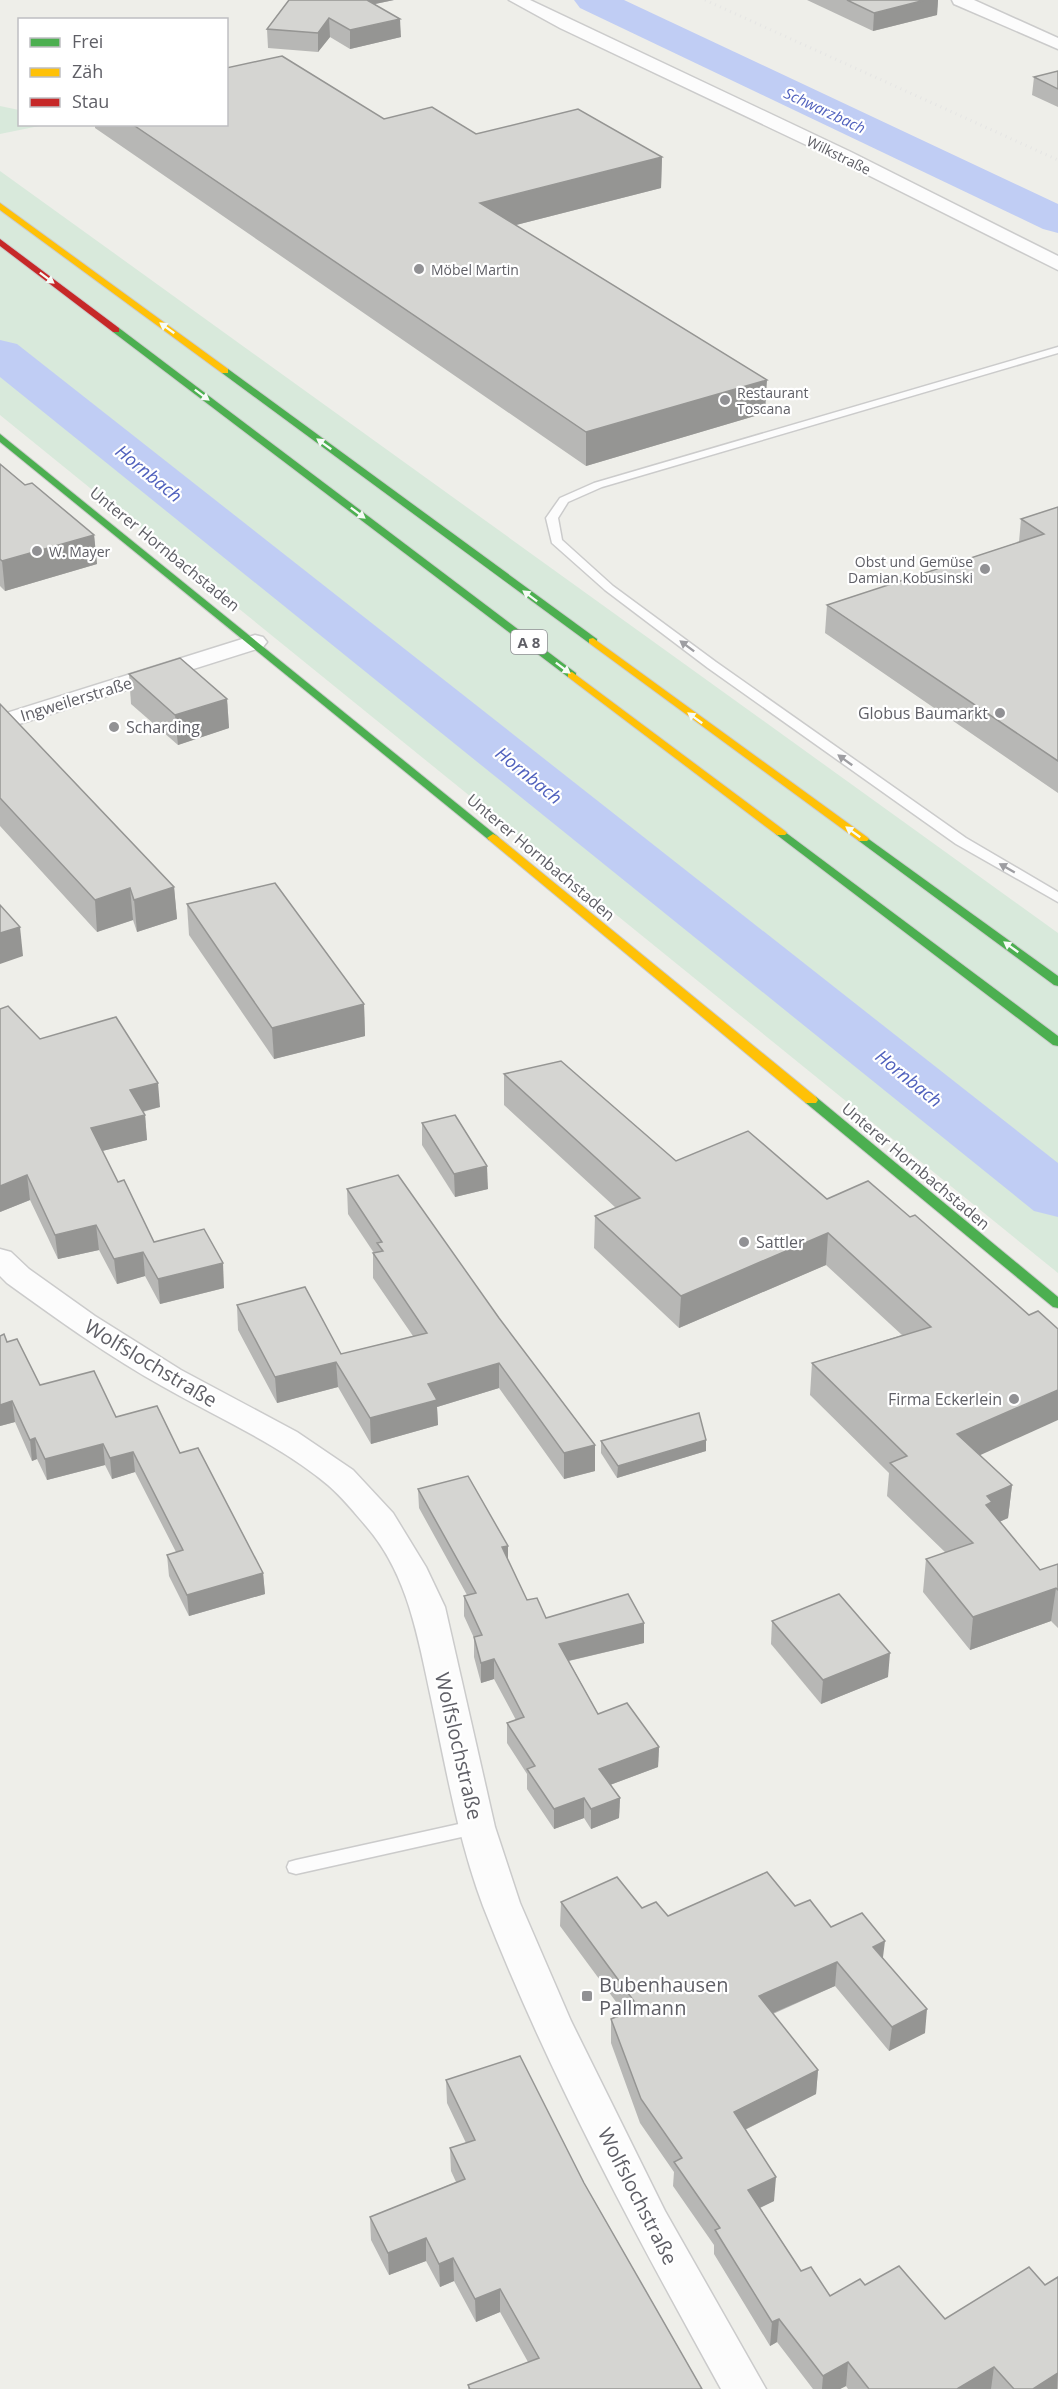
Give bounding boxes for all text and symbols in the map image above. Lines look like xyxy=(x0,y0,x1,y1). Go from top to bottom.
legend xyxy=(18,18,228,126)
text: Frei xyxy=(72,29,103,53)
text: Zäh xyxy=(72,59,103,83)
water label: Schwarzbach xyxy=(781,82,869,138)
text: Stau xyxy=(72,89,109,113)
street label: Wilkstraße xyxy=(804,131,874,179)
place label: Möbel Martin xyxy=(431,260,519,279)
marker: Möbel Martin xyxy=(412,262,426,276)
one-way arrow xyxy=(39,271,54,283)
one-way arrow xyxy=(160,323,175,335)
place label: Restaurant Toscana xyxy=(737,383,809,418)
one-way arrow xyxy=(194,389,210,401)
marker: Restaurant Toscana xyxy=(718,393,732,407)
one-way arrow xyxy=(317,438,333,450)
water label: Hornbach xyxy=(111,439,187,507)
street label: Unterer Hornbachstaden xyxy=(85,482,245,616)
one-way arrow xyxy=(350,506,365,518)
place label: W. Mayer xyxy=(49,542,110,561)
marker: W. Mayer xyxy=(30,544,44,558)
place label: Obst und Gemüse Damian Kobusinski xyxy=(848,552,973,587)
marker: Obst und Gemüse Damian Kobusinski xyxy=(978,562,992,576)
one-way arrow xyxy=(522,590,537,602)
road number: A 8 xyxy=(511,630,547,654)
one-way arrow xyxy=(680,640,696,652)
one-way arrow xyxy=(556,662,571,674)
street label: Ingweilerstraße xyxy=(17,672,135,726)
place label: Globus Baumarkt xyxy=(858,702,988,724)
marker: Globus Baumarkt xyxy=(993,706,1007,720)
one-way arrow xyxy=(688,712,703,724)
place label: Scharding xyxy=(126,716,200,738)
marker: Scharding xyxy=(107,720,121,734)
water label: Hornbach xyxy=(491,741,567,809)
one-way arrow xyxy=(838,754,854,766)
street label: Unterer Hornbachstaden xyxy=(462,788,620,926)
one-way arrow xyxy=(846,827,861,839)
one-way arrow xyxy=(999,863,1016,873)
one-way arrow xyxy=(1003,941,1019,953)
water label: Hornbach xyxy=(871,1044,947,1112)
street label: Unterer Hornbachstaden xyxy=(837,1097,995,1235)
place label: Sattler xyxy=(756,1231,805,1253)
marker: Sattler xyxy=(737,1235,751,1249)
street label: Wolfslochstraße xyxy=(80,1313,222,1413)
place label: Firma Eckerlein xyxy=(888,1388,1002,1410)
marker: Firma Eckerlein xyxy=(1007,1392,1021,1406)
street label: Wolfslochstraße xyxy=(429,1670,489,1822)
place label: Bubenhausen Pallmann xyxy=(599,1971,729,2021)
marker: Bubenhausen Pallmann xyxy=(580,1989,594,2003)
street label: Wolfslochstraße xyxy=(592,2123,684,2269)

